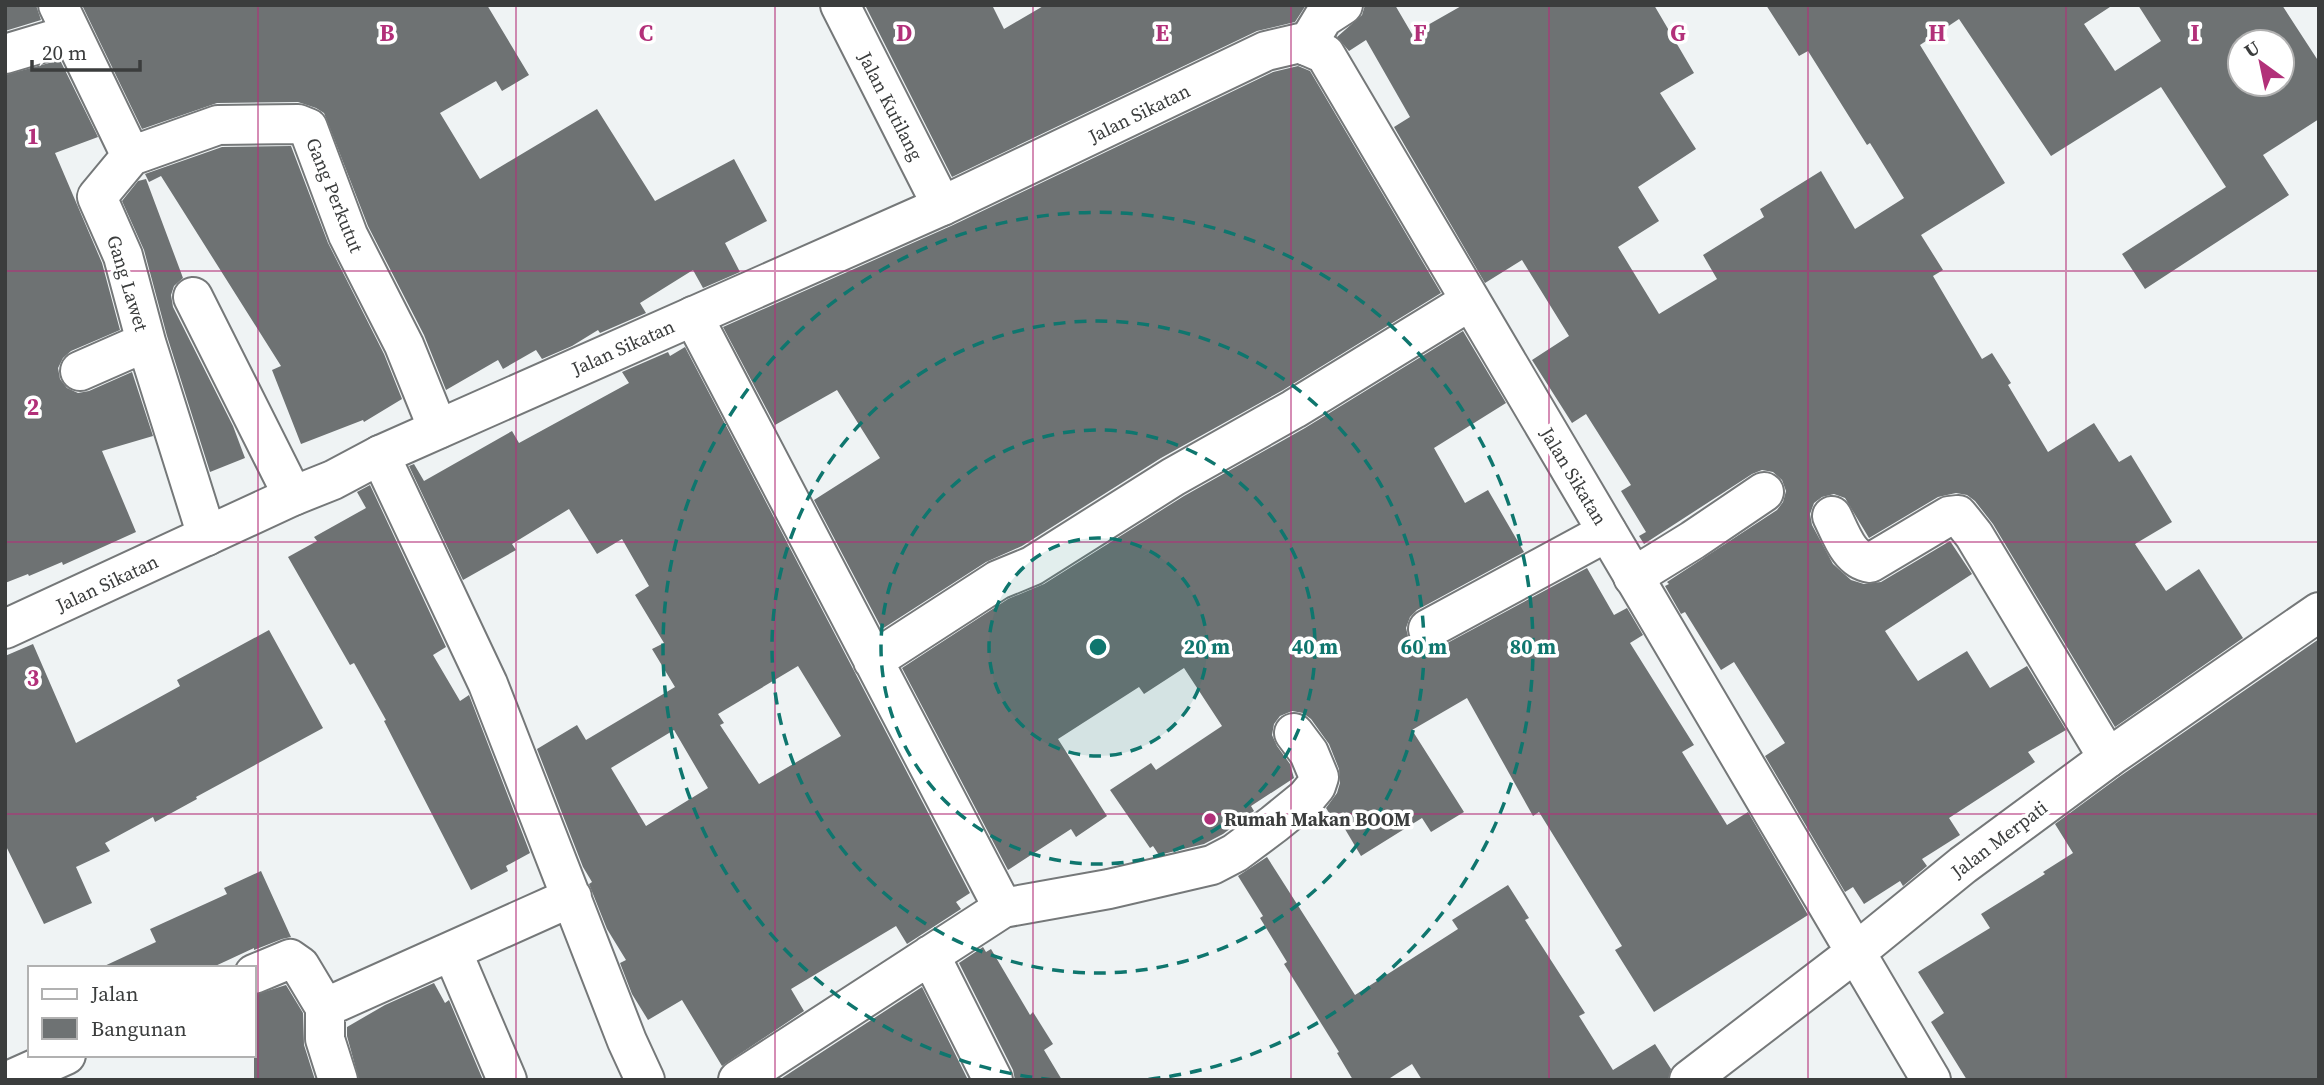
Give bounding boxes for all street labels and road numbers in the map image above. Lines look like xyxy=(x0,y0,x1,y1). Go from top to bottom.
street label: Jalan Kutilang xyxy=(852,46,930,165)
street label: Jalan Sikatan xyxy=(1083,77,1194,149)
street label: Gang Perkutut xyxy=(300,134,370,257)
street label: Gang Lawet xyxy=(101,232,155,335)
street label: Jalan Sikatan xyxy=(567,313,679,382)
street label: Jalan Sikatan xyxy=(1534,421,1613,530)
street label: Jalan Sikatan xyxy=(51,548,162,618)
street label: Jalan Merpati xyxy=(1945,794,2053,884)

